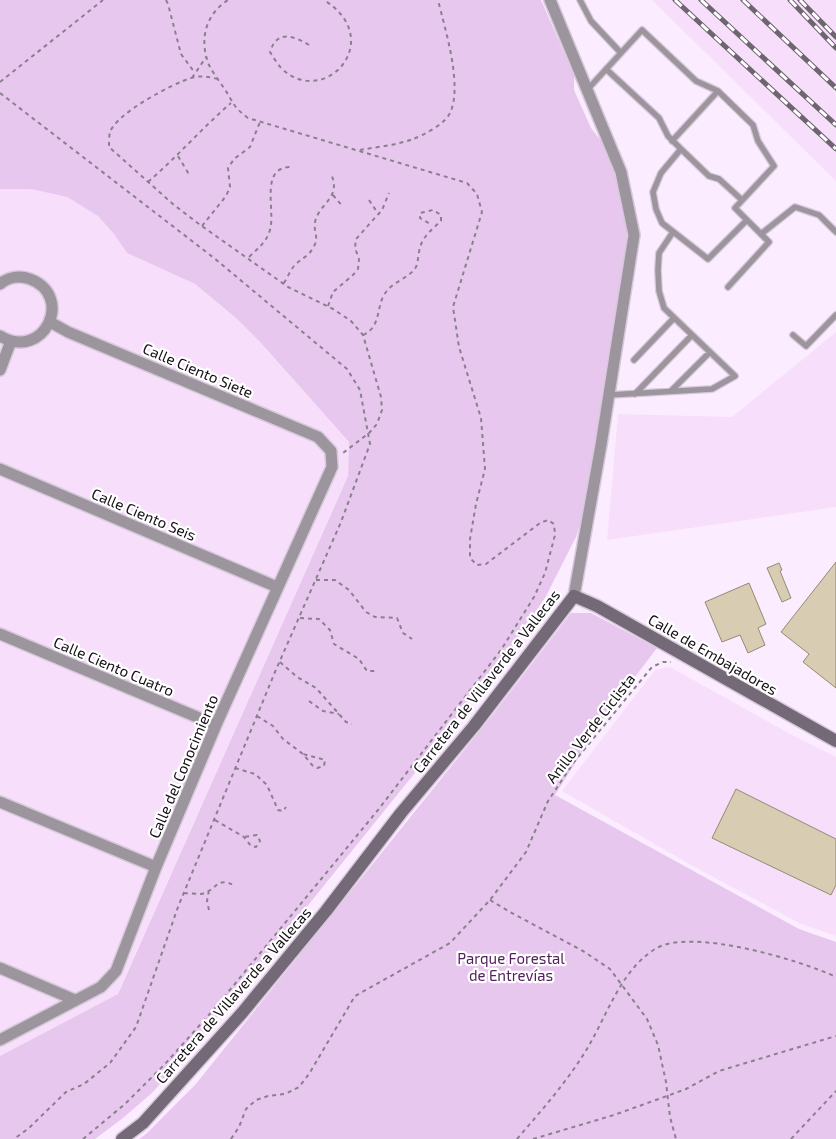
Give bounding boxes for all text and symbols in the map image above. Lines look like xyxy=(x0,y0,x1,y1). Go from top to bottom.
street label: Calle Ciento Siete xyxy=(140,339,256,401)
street label: Calle Ciento Seis xyxy=(89,484,199,544)
street label: Carretera de Villaverde a Vallecas xyxy=(409,586,563,776)
street label: Calle de Embajadores xyxy=(645,610,781,699)
street label: Calle Ciento Cuatro xyxy=(51,632,177,700)
street label: Anillo Verde Ciclista xyxy=(542,670,638,786)
street label: Calle del Conocimiento xyxy=(145,691,221,841)
street label: Carretera de Villaverde a Vallecas xyxy=(151,903,315,1087)
park label: Parque Forestal de Entrevías xyxy=(457,949,565,984)

